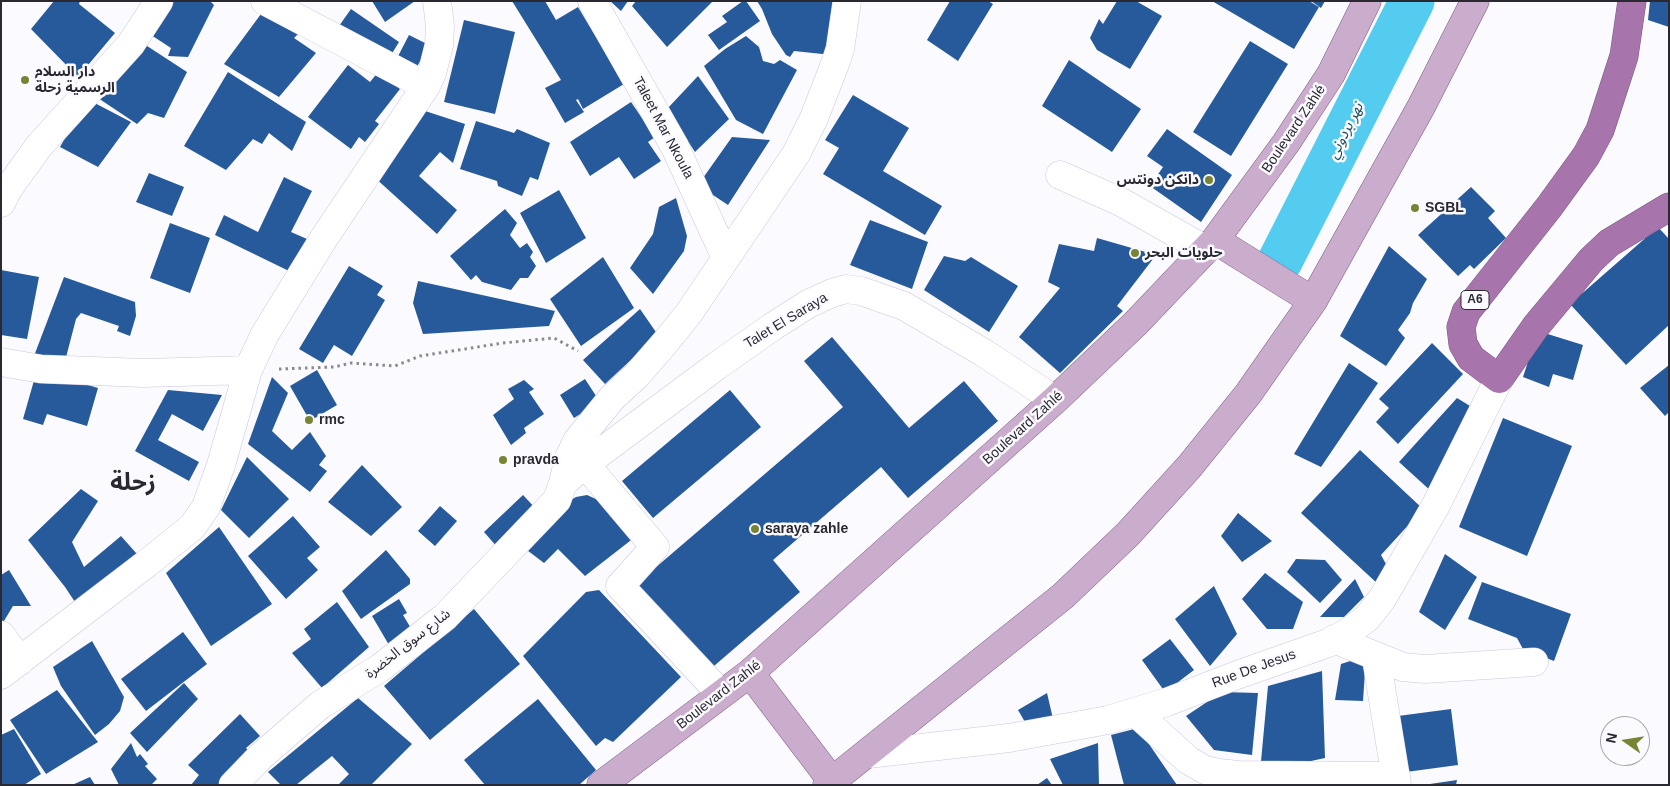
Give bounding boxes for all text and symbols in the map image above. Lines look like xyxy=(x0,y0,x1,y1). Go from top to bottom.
place label: دار السلام الرسمية زحلة xyxy=(35,64,115,96)
marker: دار السلام الرسمية زحلة xyxy=(19,74,31,86)
street label: Taleet Mar Nkoula xyxy=(629,74,697,182)
street label: Boulevard Zahlé xyxy=(1259,82,1329,176)
water label: نهر بردوني xyxy=(1324,100,1368,162)
place label: دانكن دونتس xyxy=(1117,172,1199,188)
marker: دانكن دونتس xyxy=(1203,174,1215,186)
place label: SGBL xyxy=(1425,200,1464,216)
marker: SGBL xyxy=(1409,202,1421,214)
place label: حلويات البحر xyxy=(1145,245,1222,261)
marker: حلويات البحر xyxy=(1129,247,1141,259)
street label: Talet El Saraya xyxy=(741,290,831,352)
road number: A6 xyxy=(1461,290,1489,310)
street label: Boulevard Zahlé xyxy=(979,388,1067,468)
place label: rmc xyxy=(319,412,345,428)
marker: rmc xyxy=(303,414,315,426)
place label: pravda xyxy=(513,452,559,468)
marker: pravda xyxy=(497,454,509,466)
district label: زحلة xyxy=(110,469,156,497)
place label: saraya zahle xyxy=(765,521,848,537)
marker: saraya zahle xyxy=(749,523,761,535)
street label: شارع سوق الخضرة xyxy=(362,606,454,682)
street label: Rue De Jesus xyxy=(1210,646,1298,692)
street label: Boulevard Zahlé xyxy=(674,657,764,733)
north arrow xyxy=(1600,716,1650,766)
text: N xyxy=(1602,731,1620,745)

